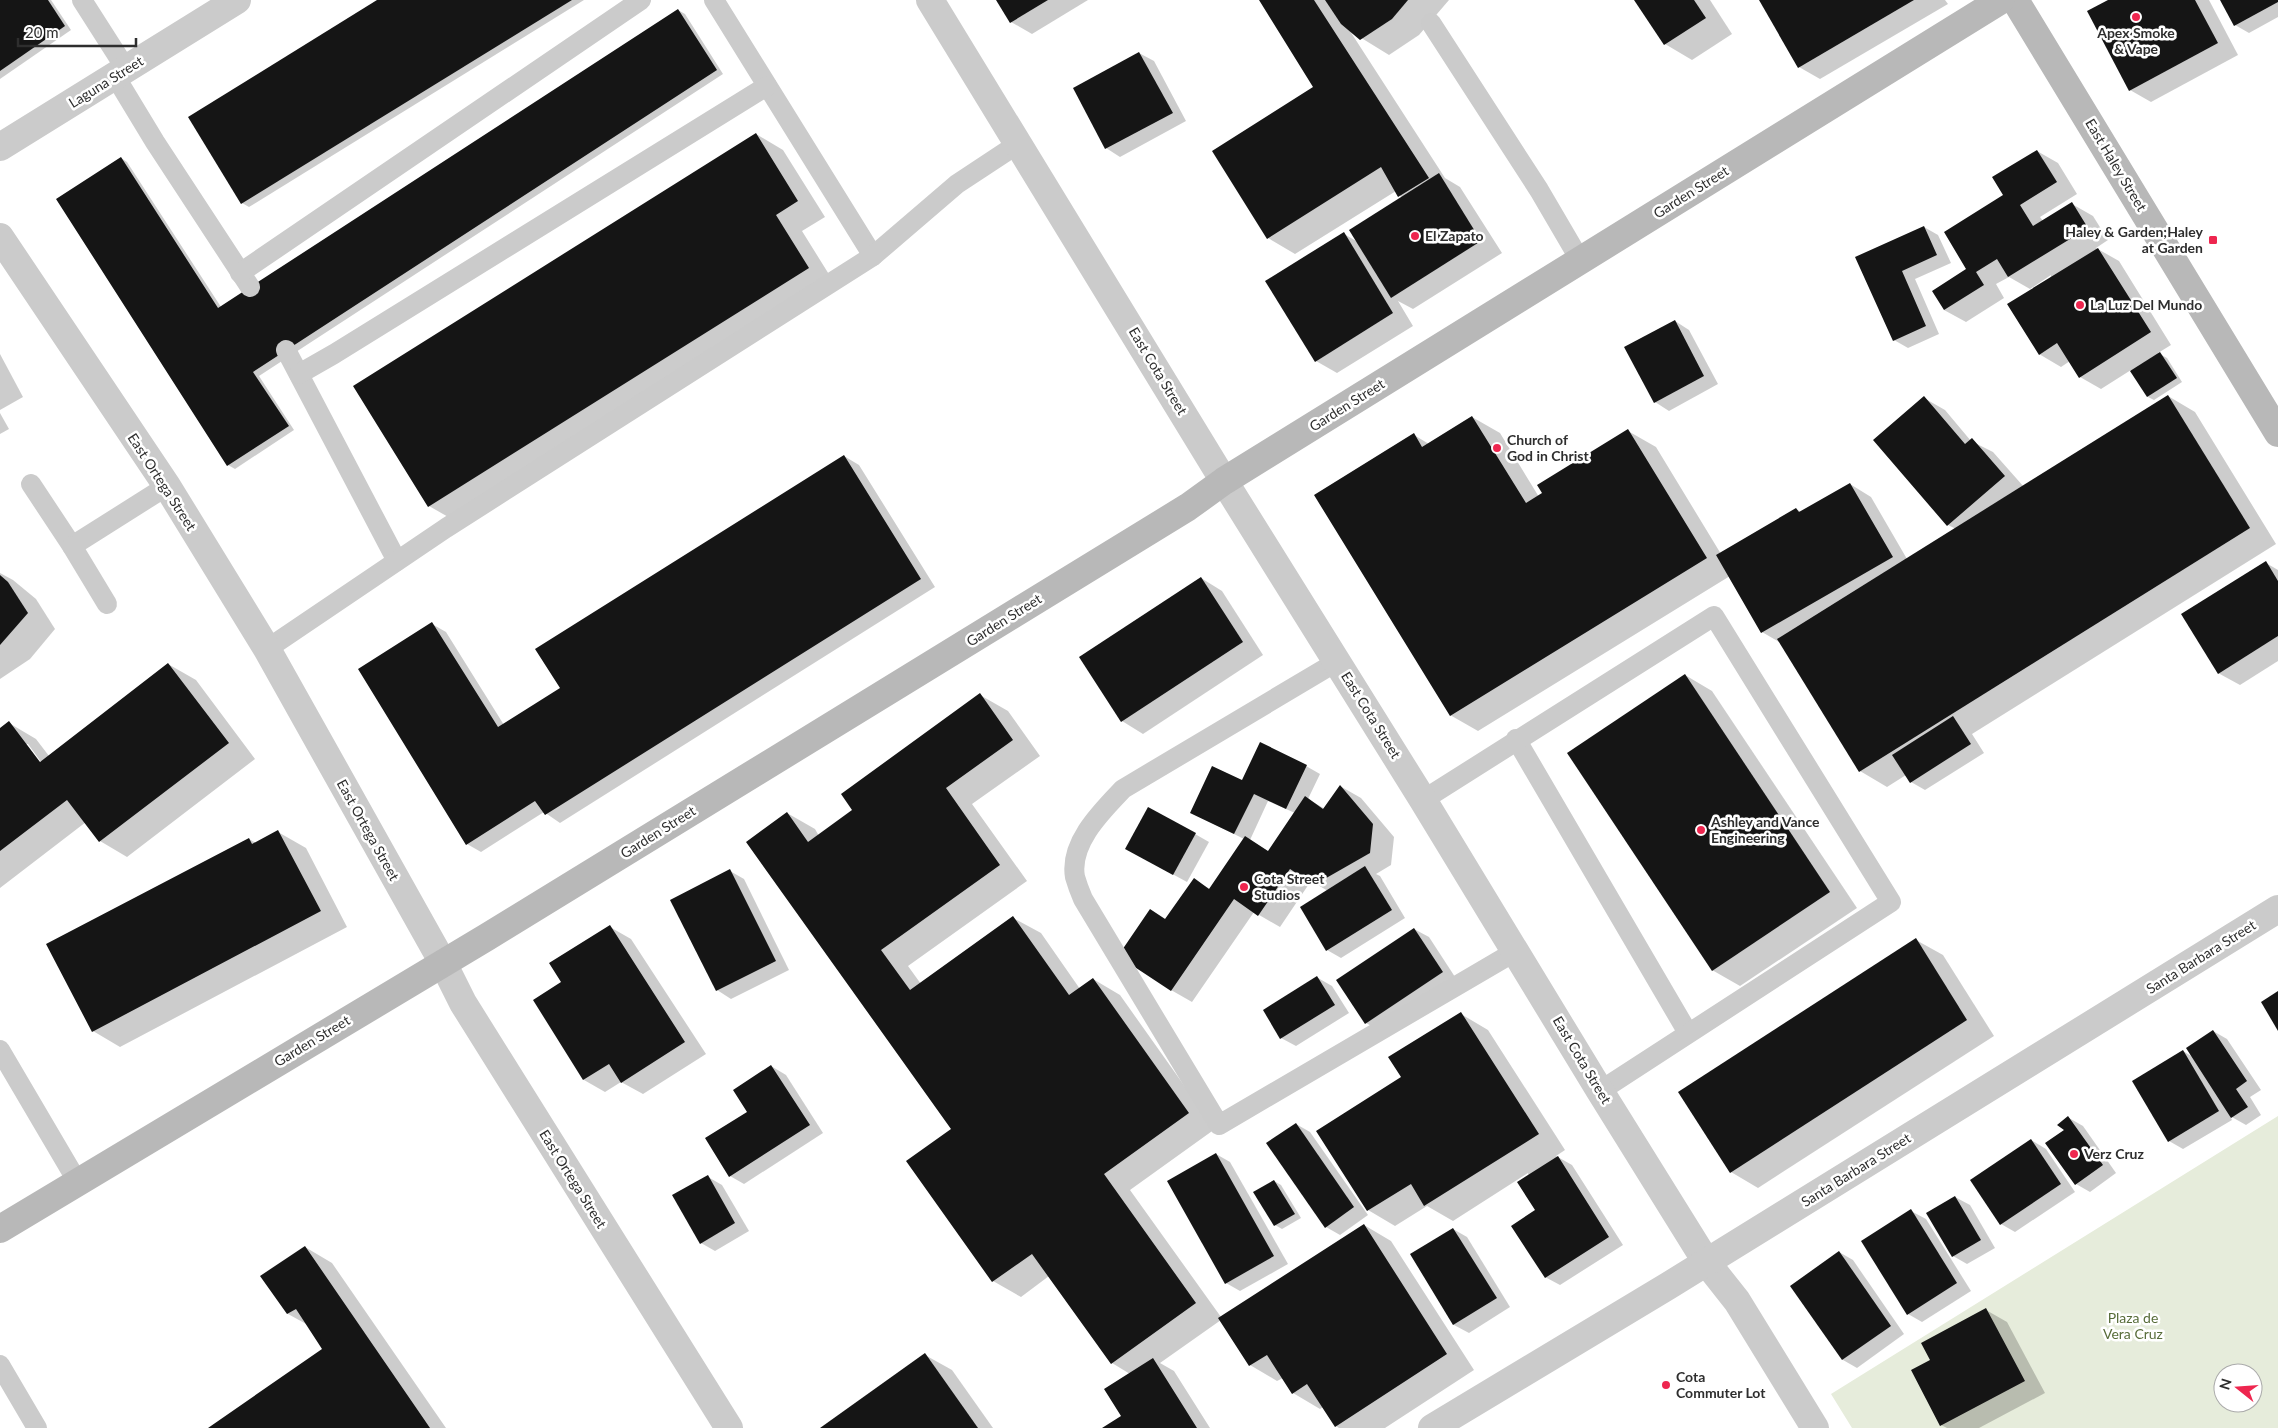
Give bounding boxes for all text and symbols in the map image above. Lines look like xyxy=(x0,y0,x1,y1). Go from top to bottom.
marker: Apex Smoke & Vape xyxy=(2130,11,2142,23)
scale bar xyxy=(18,15,135,47)
text: 20 m xyxy=(25,23,59,41)
place label: Apex Smoke & Vape xyxy=(2096,24,2175,57)
street label: Laguna Street xyxy=(65,52,146,111)
street label: East Haley Street xyxy=(2082,115,2151,214)
street label: Garden Street xyxy=(1650,162,1731,221)
place label: Haley & Garden;Haley at Garden xyxy=(2065,223,2204,256)
place label: El Zapato xyxy=(1425,227,1484,244)
marker: El Zapato xyxy=(1409,230,1421,242)
marker: Haley & Garden;Haley at Garden xyxy=(2207,234,2219,246)
place label: La Luz Del Mundo xyxy=(2090,296,2202,313)
marker: La Luz Del Mundo xyxy=(2074,299,2086,311)
street label: East Cota Street xyxy=(1126,324,1191,418)
street label: Garden Street xyxy=(1306,375,1387,434)
street label: East Ortega Street xyxy=(125,430,200,534)
place label: Church of God in Christ xyxy=(1507,431,1589,464)
marker: Church of God in Christ xyxy=(1491,442,1503,454)
street label: Garden Street xyxy=(963,590,1044,649)
street label: East Cota Street xyxy=(1338,668,1405,761)
street label: East Ortega Street xyxy=(334,776,403,883)
street label: Garden Street xyxy=(617,802,698,861)
place label: Ashley and Vance Engineering xyxy=(1710,813,1820,846)
marker: Ashley and Vance Engineering xyxy=(1695,824,1707,836)
place label: Cota Street Studios xyxy=(1254,870,1325,903)
marker: Cota Street Studios xyxy=(1238,881,1250,893)
street label: Santa Barbara Street xyxy=(2143,916,2259,997)
street label: Garden Street xyxy=(271,1011,353,1070)
street label: East Cota Street xyxy=(1550,1013,1615,1107)
street label: East Ortega Street xyxy=(536,1126,611,1231)
street label: Santa Barbara Street xyxy=(1798,1129,1914,1210)
place label: Verz Cruz xyxy=(2083,1145,2145,1162)
marker: Verz Cruz xyxy=(2068,1148,2080,1160)
park label: Plaza de Vera Cruz xyxy=(2103,1309,2163,1342)
north arrow xyxy=(2213,1363,2263,1413)
place label: Cota Commuter Lot xyxy=(1676,1368,1766,1401)
text: N xyxy=(2215,1376,2235,1392)
marker: Cota Commuter Lot xyxy=(1660,1379,1672,1391)

